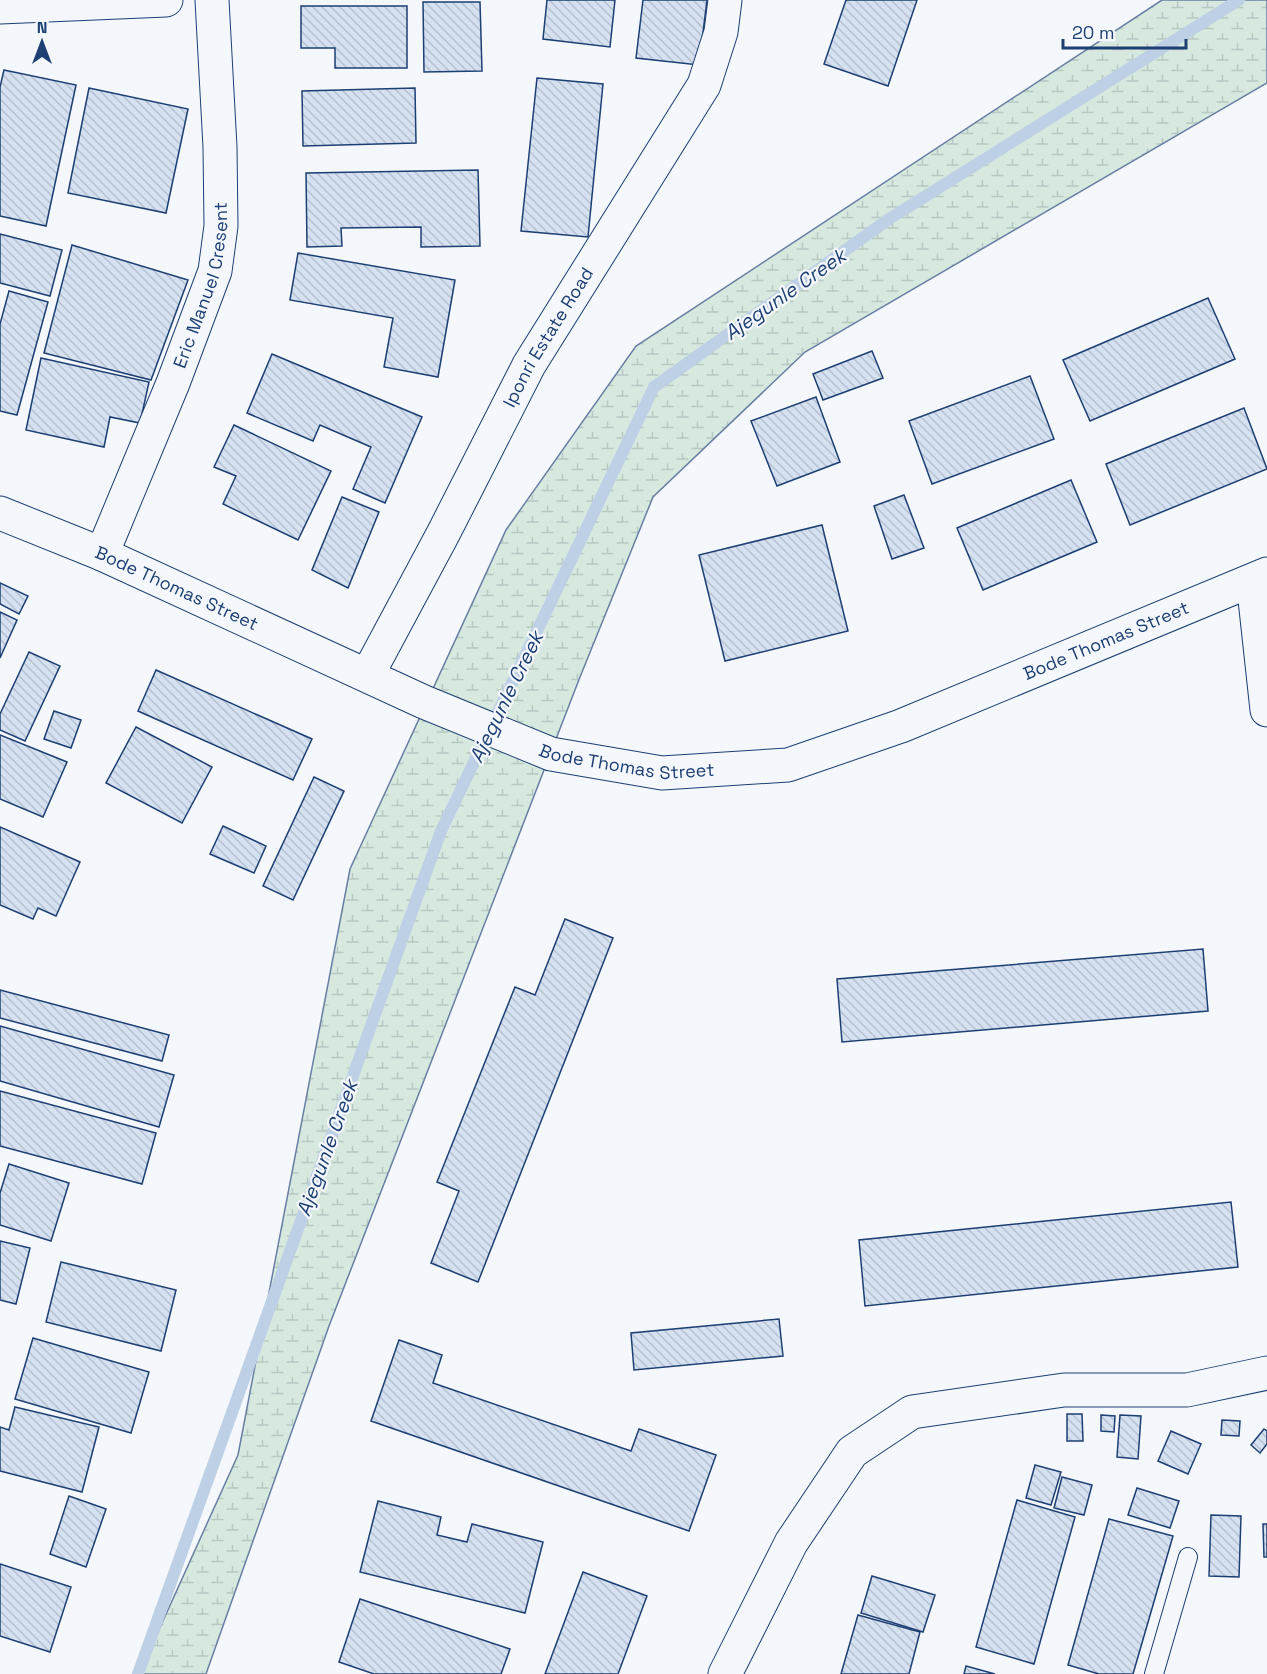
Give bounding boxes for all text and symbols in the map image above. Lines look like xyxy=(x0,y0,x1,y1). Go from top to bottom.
north arrow xyxy=(12,12,72,72)
scale bar xyxy=(1063,12,1186,50)
text: N xyxy=(37,17,47,38)
text: 20 m xyxy=(1072,21,1115,44)
street label: Eric Manuel Cresent xyxy=(168,202,233,371)
water label: Ajegunle Creek xyxy=(719,241,853,346)
street label: Iponri Estate Road xyxy=(497,263,598,411)
street label: Bode Thomas Street xyxy=(92,540,262,635)
street label: Bode Thomas Street xyxy=(1020,596,1192,685)
water label: Ajegunle Creek xyxy=(463,625,550,767)
street label: Bode Thomas Street xyxy=(536,738,715,784)
water label: Ajegunle Creek xyxy=(290,1074,364,1220)

